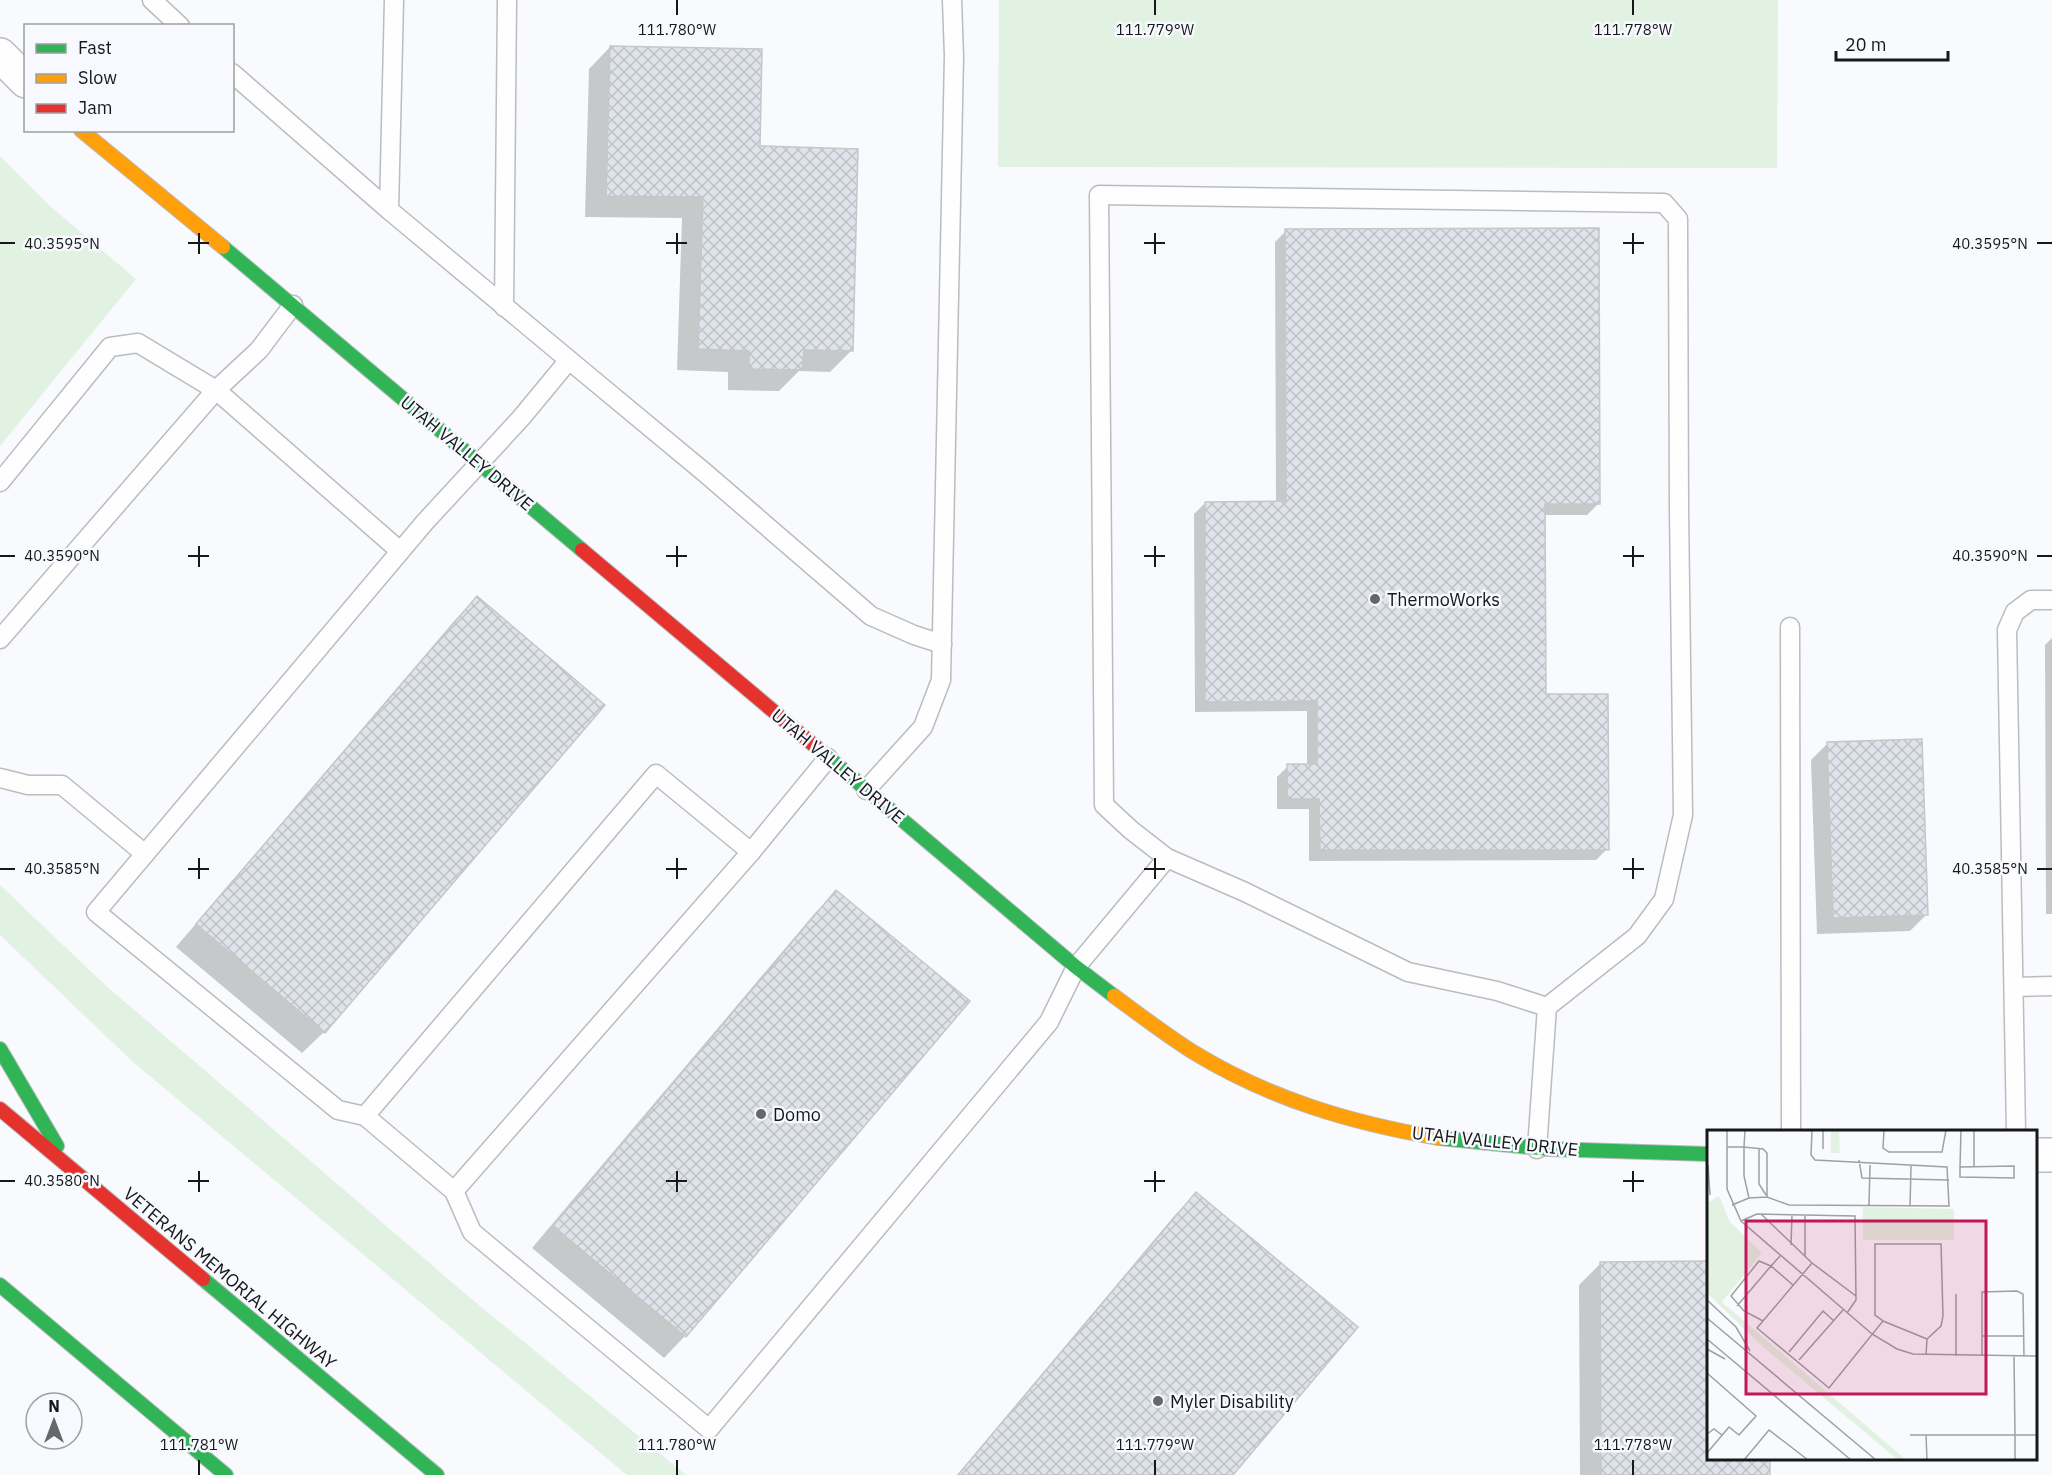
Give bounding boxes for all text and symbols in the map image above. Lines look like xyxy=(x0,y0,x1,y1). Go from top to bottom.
text: 111.780°W xyxy=(638,20,717,39)
text: 111.779°W xyxy=(1116,20,1195,39)
text: 111.778°W xyxy=(1594,20,1673,39)
legend xyxy=(24,24,234,132)
scale bar xyxy=(1836,24,1948,62)
text: 20 m xyxy=(1845,33,1887,56)
text: Fast xyxy=(78,36,112,59)
text: Slow xyxy=(78,66,117,89)
text: Jam xyxy=(78,96,113,119)
text: 40.3595°N xyxy=(24,234,100,253)
text: 40.3595°N xyxy=(1952,234,2028,253)
street label: UTAH VALLEY DRIVE xyxy=(396,391,538,515)
text: 40.3590°N xyxy=(24,546,100,565)
text: 40.3590°N xyxy=(1952,546,2028,565)
place label: ThermoWorks xyxy=(1387,588,1500,611)
marker: ThermoWorks xyxy=(1368,592,1382,606)
street label: UTAH VALLEY DRIVE xyxy=(767,704,909,828)
text: 40.3585°N xyxy=(24,859,100,878)
text: 40.3585°N xyxy=(1952,859,2028,878)
place label: Domo xyxy=(773,1103,821,1126)
marker: Domo xyxy=(754,1107,768,1121)
street label: UTAH VALLEY DRIVE xyxy=(1411,1121,1579,1161)
inset map xyxy=(1707,1130,2037,1460)
text: 40.3580°N xyxy=(24,1171,100,1190)
street label: VETERANS MEMORIAL HIGHWAY xyxy=(119,1182,341,1374)
place label: Myler Disability xyxy=(1170,1390,1294,1413)
north arrow xyxy=(24,1391,84,1451)
marker: Myler Disability xyxy=(1151,1394,1165,1408)
text: N xyxy=(48,1396,60,1416)
text: 111.781°W xyxy=(160,1435,239,1454)
text: 111.780°W xyxy=(638,1435,717,1454)
text: 111.779°W xyxy=(1116,1435,1195,1454)
text: 111.778°W xyxy=(1594,1435,1673,1454)

